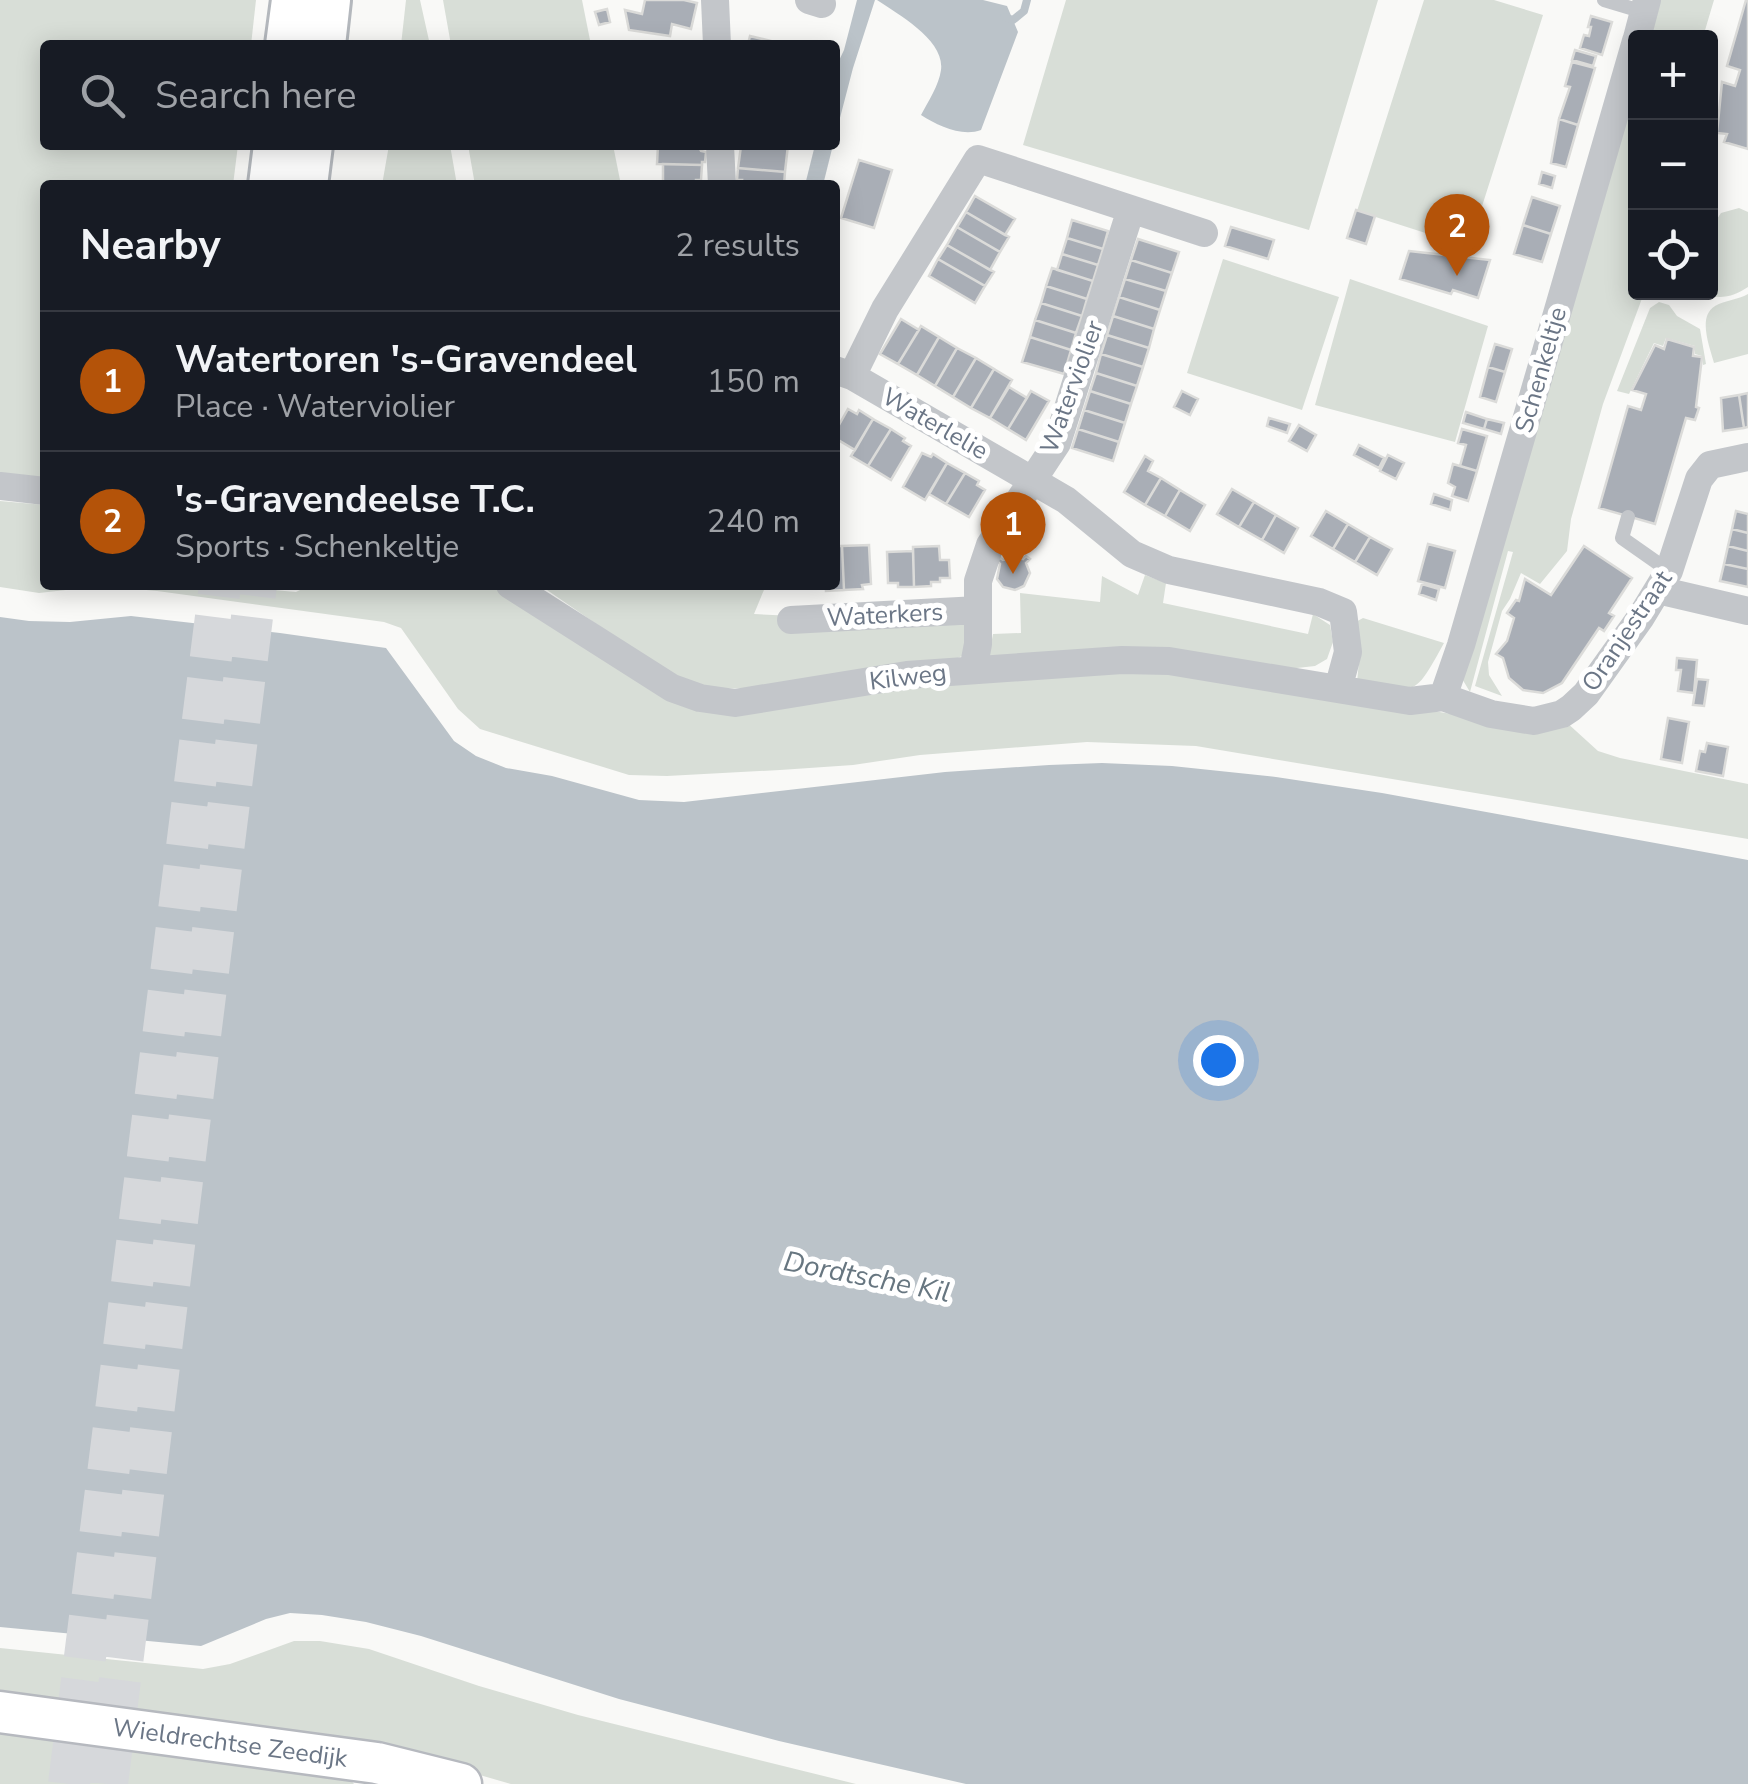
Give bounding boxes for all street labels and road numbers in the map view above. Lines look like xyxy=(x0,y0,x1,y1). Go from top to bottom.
street label: Schenkeltje xyxy=(1507,303,1575,437)
street label: Waterviolier xyxy=(1032,316,1112,458)
street label: Waterlelie xyxy=(876,380,994,468)
street label: Oranjestraat xyxy=(1574,564,1680,698)
street label: Waterkers xyxy=(826,595,944,635)
street label: Kilweg xyxy=(868,655,948,699)
street label: Wieldrechtse Zeedijk xyxy=(110,1710,350,1776)

